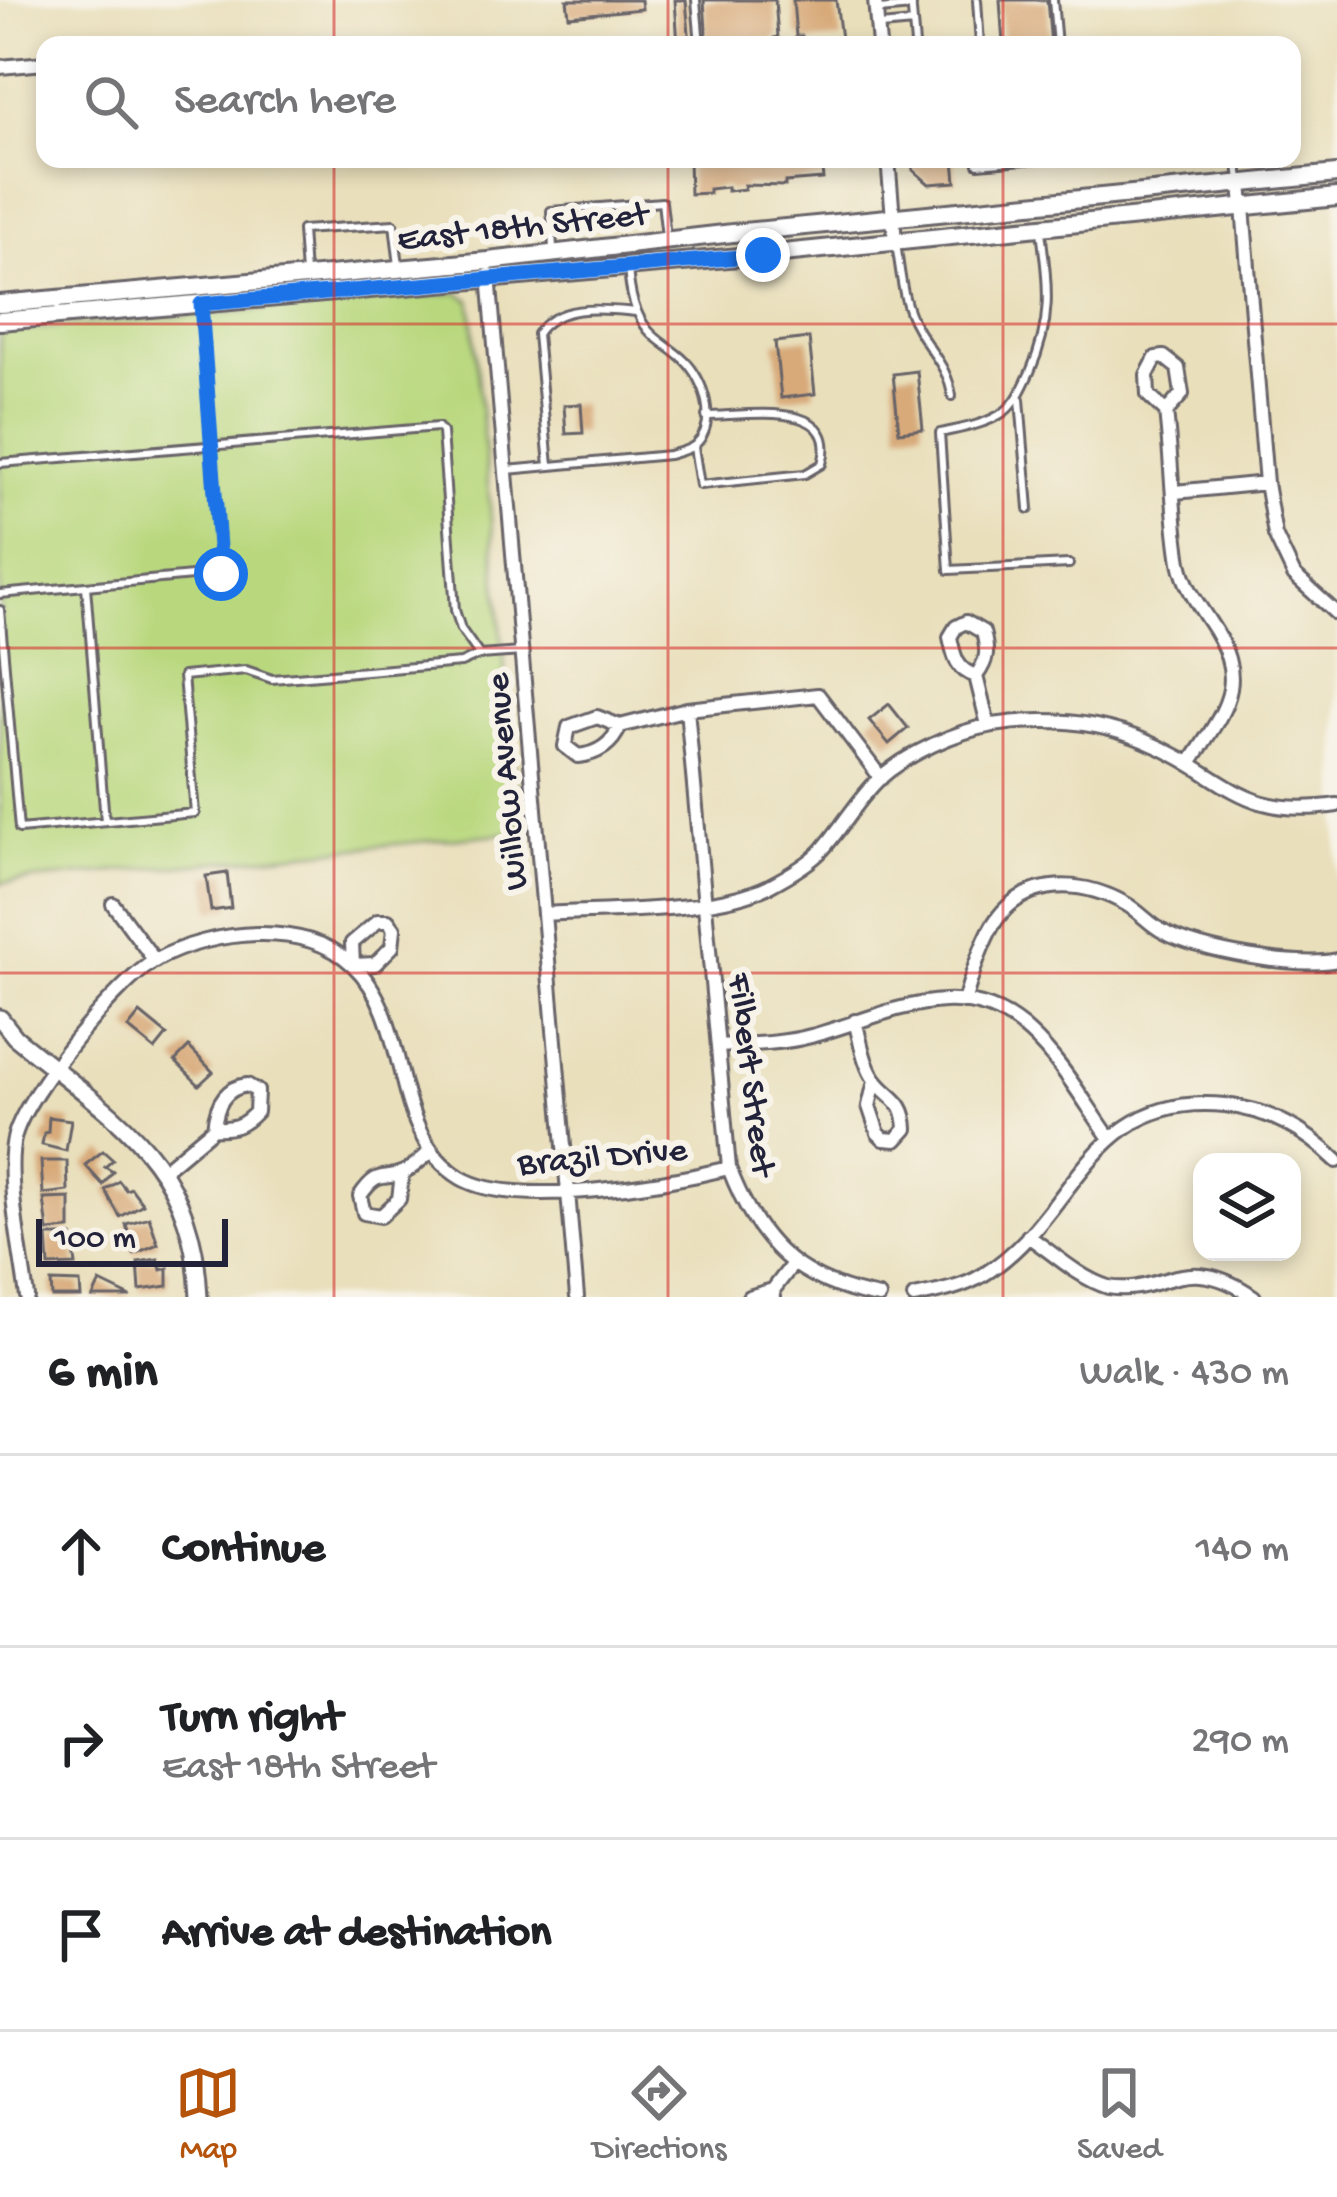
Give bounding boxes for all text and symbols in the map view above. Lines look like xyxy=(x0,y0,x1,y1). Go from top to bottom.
search box xyxy=(36,36,1301,168)
icon: search xyxy=(78,69,144,135)
text: Search here xyxy=(174,76,396,129)
street label: East 18th Street xyxy=(395,195,653,264)
route end xyxy=(736,228,790,282)
route start xyxy=(194,547,248,601)
street label: Willow Avenue xyxy=(479,671,540,892)
street label: Filbert Street xyxy=(715,970,783,1182)
street label: Brazil Drive xyxy=(515,1131,689,1188)
map controls xyxy=(1193,1153,1301,1261)
button: layers xyxy=(1193,1153,1301,1261)
scale bar xyxy=(36,1213,228,1266)
text: 100 m xyxy=(54,1221,136,1259)
text: 6 min xyxy=(48,1345,157,1405)
text: Walk · 430 m xyxy=(1080,1352,1289,1398)
icon: ahead xyxy=(48,1518,114,1584)
text: Continue xyxy=(162,1524,325,1577)
text: 140 m xyxy=(1196,1528,1289,1574)
text: Turn right xyxy=(162,1693,342,1746)
icon: right xyxy=(48,1710,114,1776)
text: 290 m xyxy=(1191,1720,1289,1766)
text: East 18th Street xyxy=(162,1746,435,1792)
icon: arrive xyxy=(48,1902,114,1968)
text: Arrive at destination xyxy=(162,1908,551,1961)
tab: Map xyxy=(175,2060,241,2170)
tab: Directions xyxy=(592,2060,726,2170)
tab: Saved xyxy=(1077,2060,1162,2170)

